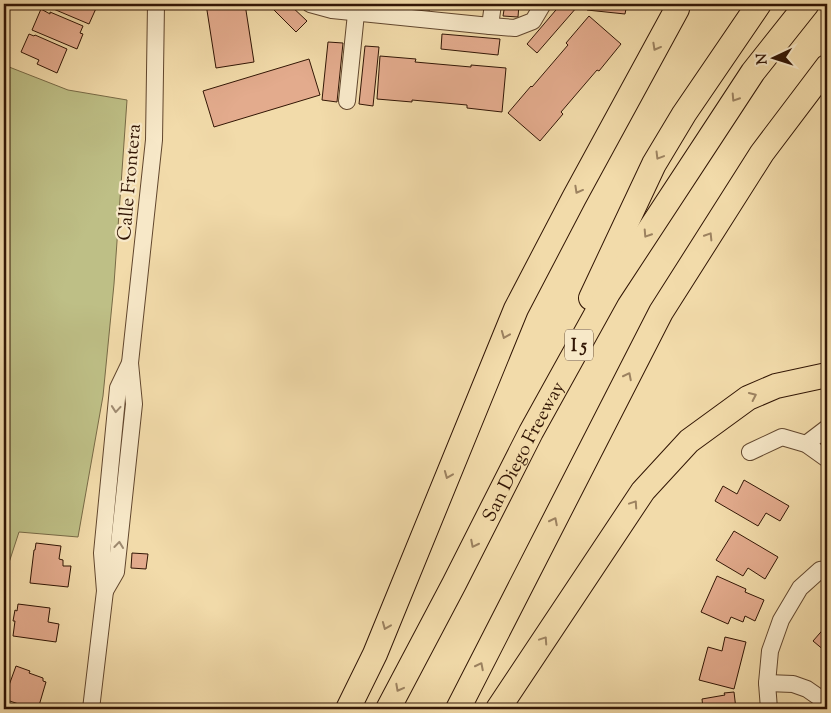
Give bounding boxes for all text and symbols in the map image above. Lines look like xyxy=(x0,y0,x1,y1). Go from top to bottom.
north arrow xyxy=(748,32,798,82)
one-way arrow xyxy=(652,42,662,51)
text: N xyxy=(753,52,773,65)
one-way arrow xyxy=(732,93,742,102)
street label: Calle Frontera xyxy=(112,122,149,242)
one-way arrow xyxy=(656,151,666,160)
one-way arrow xyxy=(574,184,584,193)
one-way arrow xyxy=(643,229,653,238)
one-way arrow xyxy=(703,232,713,241)
one-way arrow xyxy=(501,330,512,339)
road number: I 5 xyxy=(565,330,593,360)
one-way arrow xyxy=(622,373,632,382)
street label: San Diego Freeway xyxy=(477,376,573,527)
one-way arrow xyxy=(748,391,757,402)
one-way arrow xyxy=(111,405,122,413)
one-way arrow xyxy=(443,471,453,479)
one-way arrow xyxy=(628,501,637,510)
one-way arrow xyxy=(548,517,558,526)
one-way arrow xyxy=(470,539,480,548)
one-way arrow xyxy=(113,541,124,549)
one-way arrow xyxy=(382,621,392,630)
one-way arrow xyxy=(538,636,547,645)
one-way arrow xyxy=(474,662,484,671)
one-way arrow xyxy=(395,683,405,692)

